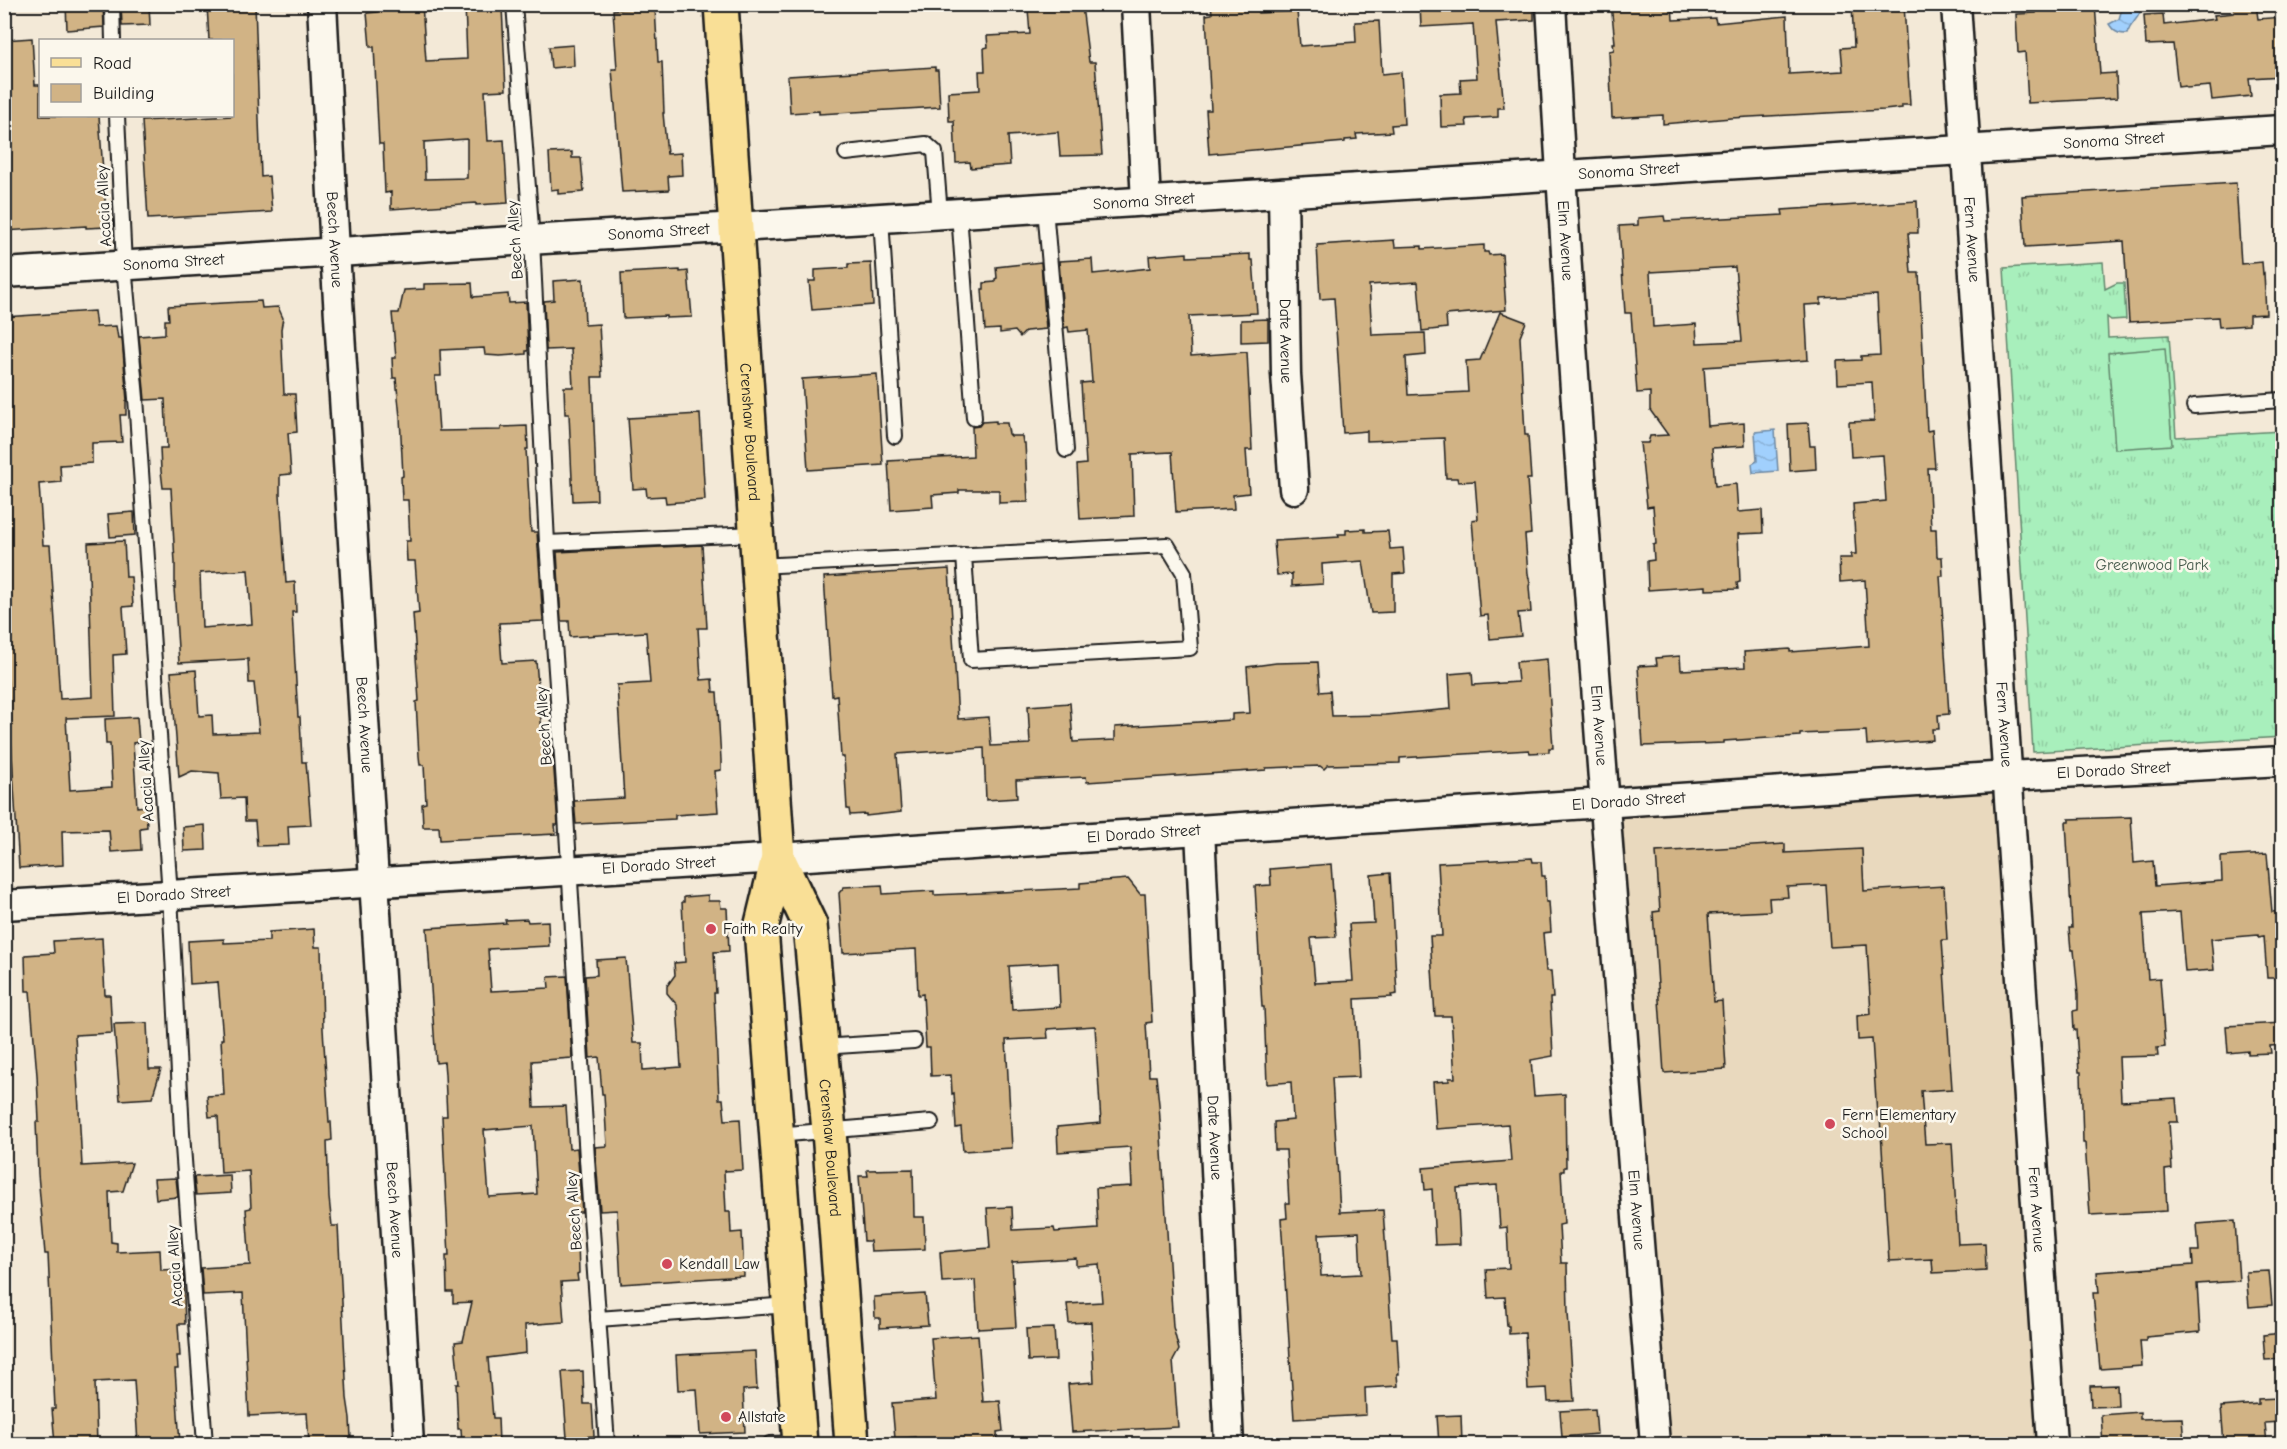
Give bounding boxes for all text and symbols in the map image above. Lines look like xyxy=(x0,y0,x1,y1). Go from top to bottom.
legend xyxy=(39,39,234,117)
text: Road xyxy=(93,53,132,74)
text: Building xyxy=(93,83,155,104)
street label: Sonoma Street xyxy=(2063,128,2166,153)
street label: Sonoma Street xyxy=(1578,159,1680,183)
street label: Acacia Alley xyxy=(93,164,115,247)
street label: Sonoma Street xyxy=(1092,189,1195,214)
street label: Beech Avenue xyxy=(323,191,346,288)
street label: Fern Avenue xyxy=(1960,196,1984,283)
street label: Beech Alley xyxy=(503,199,527,280)
street label: Elm Avenue xyxy=(1554,200,1577,281)
street label: Sonoma Street xyxy=(607,220,710,244)
street label: Sonoma Street xyxy=(122,250,225,275)
street label: Date Avenue xyxy=(1276,299,1296,384)
street label: Crenshaw Boulevard xyxy=(736,362,763,502)
park label: Greenwood Park xyxy=(2095,556,2209,574)
street label: Beech Avenue xyxy=(352,676,376,773)
street label: Fern Avenue xyxy=(1992,681,2016,768)
street label: Beech Alley xyxy=(532,685,556,766)
street label: Elm Avenue xyxy=(1587,685,1611,766)
street label: Acacia Alley xyxy=(134,739,158,822)
street label: El Dorado Street xyxy=(2056,758,2171,782)
street label: El Dorado Street xyxy=(1571,788,1687,814)
street label: El Dorado Street xyxy=(1086,821,1202,846)
street label: El Dorado Street xyxy=(601,853,717,878)
street label: El Dorado Street xyxy=(116,882,231,907)
place label: Faith Realty xyxy=(723,920,803,938)
marker: Faith Realty xyxy=(704,922,718,936)
street label: Crenshaw Boulevard xyxy=(815,1078,844,1217)
street label: Date Avenue xyxy=(1204,1095,1226,1180)
place label: Fern Elementary School xyxy=(1842,1106,1957,1142)
marker: Fern Elementary School xyxy=(1823,1117,1837,1131)
street label: Beech Avenue xyxy=(382,1161,406,1258)
street label: Fern Avenue xyxy=(2025,1166,2048,1253)
street label: Elm Avenue xyxy=(1624,1169,1649,1251)
street label: Beech Alley xyxy=(562,1170,586,1251)
street label: Acacia Alley xyxy=(163,1224,187,1307)
place label: Kendall Law xyxy=(679,1255,760,1273)
marker: Kendall Law xyxy=(660,1257,674,1271)
place label: Allstate xyxy=(738,1408,785,1426)
marker: Allstate xyxy=(719,1410,733,1424)

